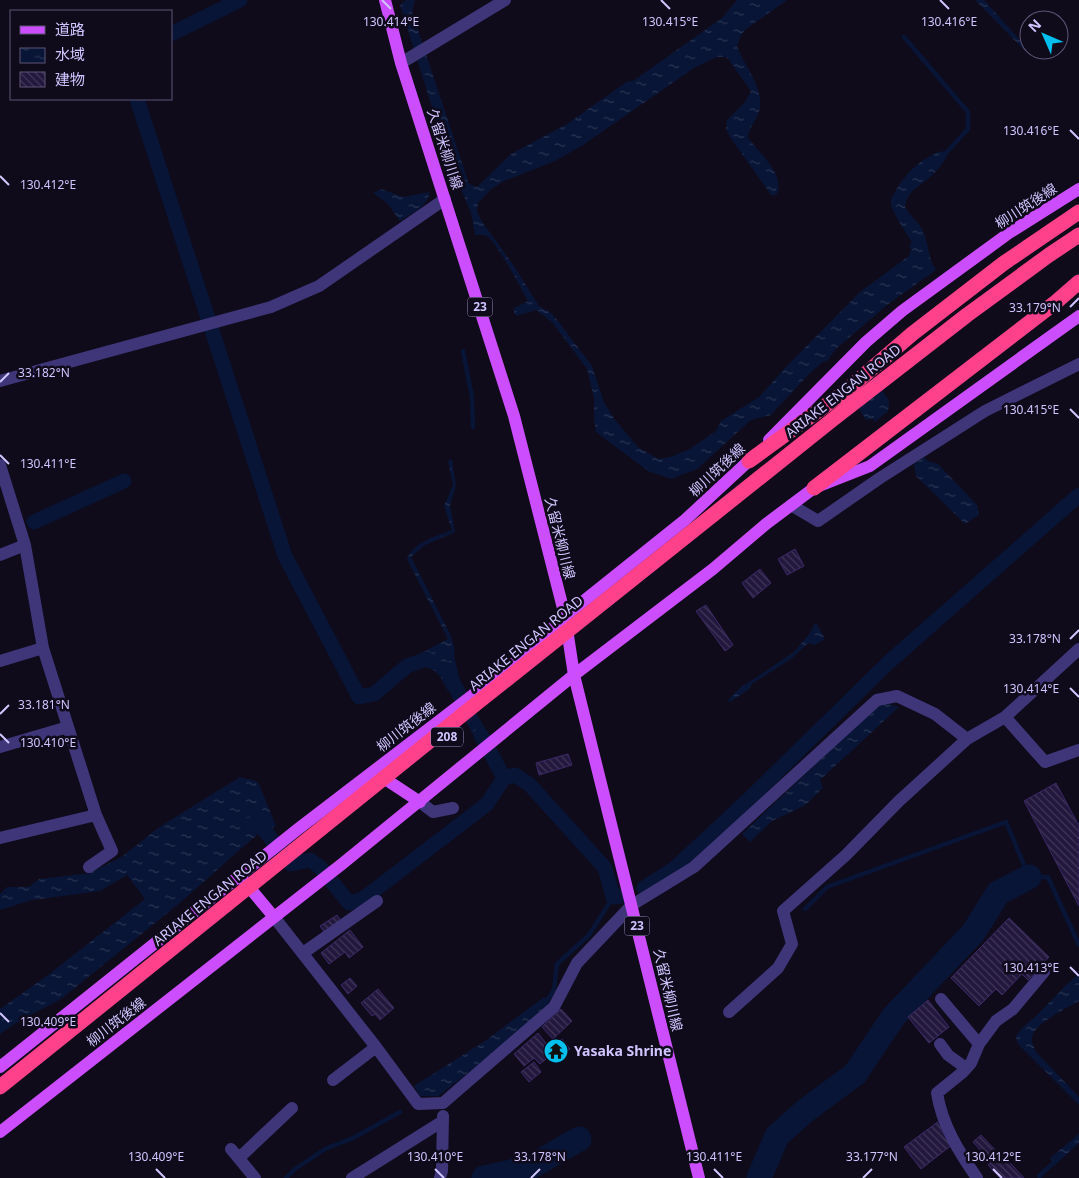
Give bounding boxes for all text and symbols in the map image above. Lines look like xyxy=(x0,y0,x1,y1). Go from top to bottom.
legend xyxy=(10,10,172,100)
north arrow xyxy=(1019,10,1069,60)
text: 130.414°E xyxy=(363,13,419,30)
text: 130.415°E xyxy=(642,13,698,30)
text: 130.416°E xyxy=(921,13,977,30)
text: N xyxy=(1024,15,1045,36)
text: 道路 xyxy=(55,19,85,39)
text: 水域 xyxy=(55,44,85,64)
text: 建物 xyxy=(55,69,85,89)
street label: 久留米柳川線 xyxy=(423,106,467,192)
text: 130.416°E xyxy=(1003,122,1059,139)
text: 130.412°E xyxy=(20,176,76,193)
street label: 柳川筑後線 xyxy=(991,179,1060,233)
road number: 23 xyxy=(468,298,492,316)
text: 33.179°N xyxy=(1009,299,1061,316)
street label: ARIAKE ENGAN ROAD xyxy=(781,339,904,442)
text: 33.182°N xyxy=(18,364,70,381)
text: 130.415°E xyxy=(1003,401,1059,418)
street label: 柳川筑後線 xyxy=(685,439,749,500)
text: 130.411°E xyxy=(20,455,76,472)
street label: 久留米柳川線 xyxy=(541,495,580,581)
street label: ARIAKE ENGAN ROAD xyxy=(465,591,587,695)
text: 33.178°N xyxy=(1009,630,1061,647)
text: 130.414°E xyxy=(1003,680,1059,697)
text: 33.181°N xyxy=(18,696,70,713)
street label: 柳川筑後線 xyxy=(372,698,439,756)
road number: 208 xyxy=(431,728,463,746)
text: 130.410°E xyxy=(20,734,76,751)
street label: ARIAKE ENGAN ROAD xyxy=(149,846,271,950)
road number: 23 xyxy=(624,916,650,936)
street label: 久留米柳川線 xyxy=(650,947,687,1033)
text: 130.413°E xyxy=(1003,959,1059,976)
street label: 柳川筑後線 xyxy=(82,993,149,1051)
text: 130.409°E xyxy=(20,1013,76,1030)
temple icon: Yasaka Shrine xyxy=(543,1038,569,1064)
place label: Yasaka Shrine xyxy=(574,1041,671,1060)
text: 130.409°E xyxy=(128,1148,184,1165)
text: 130.410°E xyxy=(407,1148,463,1165)
text: 33.178°N xyxy=(514,1148,566,1165)
text: 130.411°E xyxy=(686,1148,742,1165)
text: 33.177°N xyxy=(846,1148,898,1165)
text: 130.412°E xyxy=(965,1148,1021,1165)

